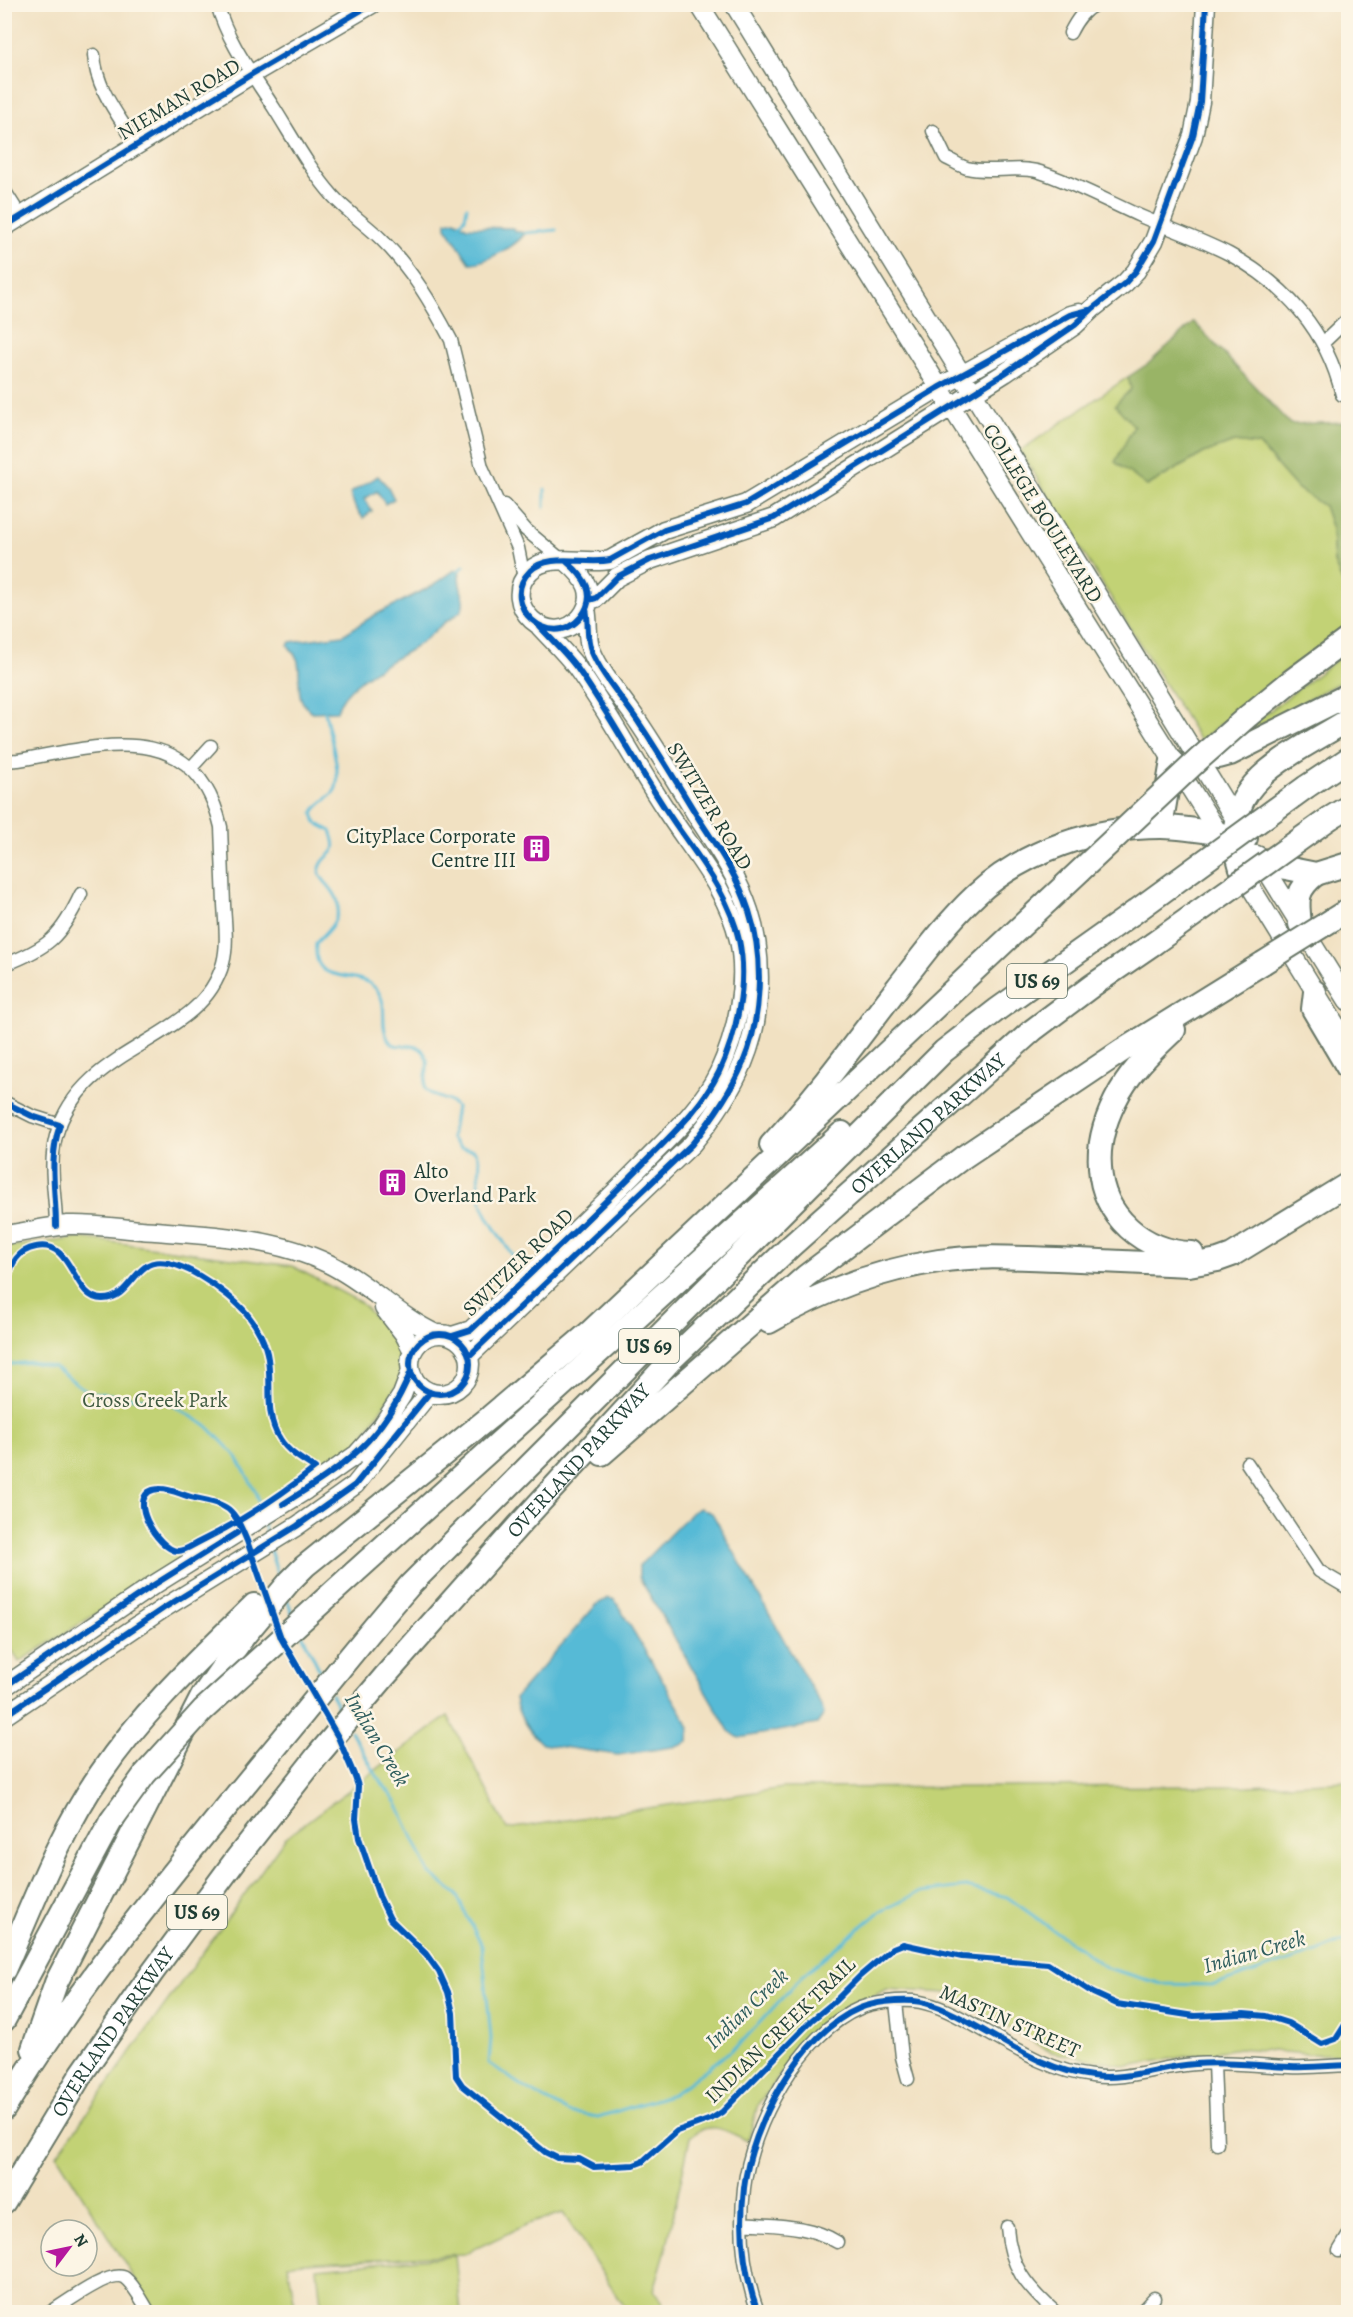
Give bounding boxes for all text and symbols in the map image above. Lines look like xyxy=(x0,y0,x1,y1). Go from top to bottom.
street label: NIEMAN ROAD xyxy=(112,51,246,147)
street label: COLLEGE BOULEVARD xyxy=(976,418,1110,608)
street label: SWITZER ROAD xyxy=(661,737,759,875)
place label: CityPlace Corporate Centre III xyxy=(346,822,516,874)
building icon: CityPlace Corporate Centre III xyxy=(521,832,553,864)
road number: US 69 xyxy=(1007,964,1067,998)
street label: OVERLAND PARKWAY xyxy=(844,1046,1013,1201)
place label: Alto Overland Park xyxy=(413,1157,537,1209)
building icon: Alto Overland Park xyxy=(377,1167,409,1199)
street label: SWITZER ROAD xyxy=(456,1202,580,1322)
road number: US 69 xyxy=(619,1329,679,1363)
street label: OVERLAND PARKWAY xyxy=(500,1377,657,1544)
park label: Cross Creek Park xyxy=(82,1386,228,1414)
water label: Indian Creek xyxy=(337,1687,417,1792)
road number: US 69 xyxy=(167,1895,227,1929)
water label: Indian Creek xyxy=(1200,1923,1309,1981)
street label: OVERLAND PARKWAY xyxy=(45,1941,181,2122)
street label: INDIAN CREEK TRAIL xyxy=(699,1950,862,2109)
water label: Indian Creek xyxy=(699,1961,795,2056)
street label: MASTIN STREET xyxy=(935,1977,1085,2065)
north arrow xyxy=(39,2218,99,2278)
text: N xyxy=(68,2230,93,2252)

